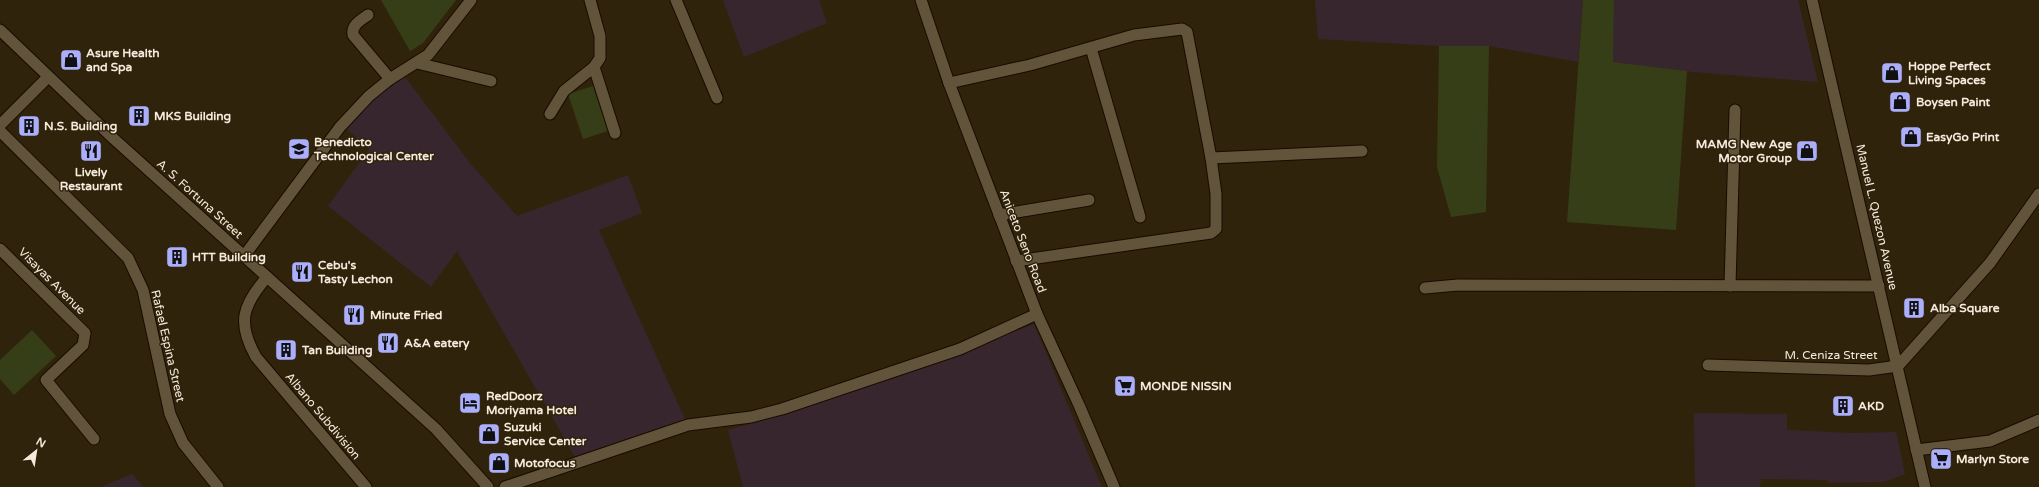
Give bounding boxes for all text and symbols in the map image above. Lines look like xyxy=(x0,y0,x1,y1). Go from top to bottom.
place label: Asure Health and Spa xyxy=(86,46,160,75)
shop icon: Asure Health and Spa xyxy=(58,47,84,73)
place label: Hoppe Perfect Living Spaces xyxy=(1908,59,1991,88)
shop icon: Hoppe Perfect Living Spaces xyxy=(1879,60,1905,86)
shop icon: Boysen Paint xyxy=(1887,89,1913,115)
place label: Boysen Paint xyxy=(1916,95,1991,110)
building icon: MKS Building xyxy=(126,103,152,129)
place label: MKS Building xyxy=(154,109,231,124)
building icon: N.S. Building xyxy=(16,113,42,139)
place label: N.S. Building xyxy=(44,119,117,134)
shop icon: EasyGo Print xyxy=(1898,124,1924,150)
place label: EasyGo Print xyxy=(1926,130,2000,145)
place label: Benedicto Technological Center xyxy=(313,135,434,164)
school or university icon: Benedicto Technological Center xyxy=(286,136,312,162)
place label: MAMG New Age Motor Group xyxy=(1696,137,1792,166)
restaurant icon: Lively Restaurant xyxy=(78,138,104,164)
shop icon: MAMG New Age Motor Group xyxy=(1794,138,1820,164)
street label: Manuel L. Quezon Avenue xyxy=(1853,143,1901,292)
street label: A. S. Fortuna Street xyxy=(154,157,246,242)
place label: Lively Restaurant xyxy=(60,165,123,193)
street label: Aniceto Seno Road xyxy=(997,187,1049,295)
building icon: HTT Building xyxy=(164,244,190,270)
street label: Visayas Avenue xyxy=(16,245,88,317)
place label: HTT Building xyxy=(192,250,266,265)
place label: Cebu's Tasty Lechon xyxy=(317,258,393,287)
restaurant icon: Cebu's Tasty Lechon xyxy=(289,259,315,285)
street label: Rafael Espina Street xyxy=(148,289,188,404)
building icon: Alba Square xyxy=(1901,295,1927,321)
place label: Alba Square xyxy=(1930,301,2000,316)
restaurant icon: Minute Fried xyxy=(341,302,367,328)
place label: Minute Fried xyxy=(370,308,442,322)
restaurant icon: A&A eatery xyxy=(375,330,401,356)
place label: A&A eatery xyxy=(404,336,470,351)
building icon: Tan Building xyxy=(273,337,299,363)
place label: Tan Building xyxy=(301,343,372,358)
street label: M. Ceniza Street xyxy=(1784,348,1878,362)
street label: Albano Subdivision xyxy=(282,370,364,462)
supermarket icon: MONDE NISSIN xyxy=(1112,373,1138,399)
place label: MONDE NISSIN xyxy=(1140,379,1232,393)
place label: RedDoorz Moriyama Hotel xyxy=(486,389,577,418)
hotel icon: RedDoorz Moriyama Hotel xyxy=(457,390,483,416)
building icon: AKD xyxy=(1830,393,1856,419)
place label: AKD xyxy=(1858,399,1884,413)
place label: Suzuki Service Center xyxy=(504,420,587,448)
shop icon: Suzuki Service Center xyxy=(476,421,502,447)
north arrow xyxy=(16,431,56,471)
text: N xyxy=(34,435,48,451)
supermarket icon: Marlyn Store xyxy=(1928,446,1954,472)
shop icon: Motofocus xyxy=(486,450,512,476)
place label: Marlyn Store xyxy=(1956,452,2029,467)
place label: Motofocus xyxy=(514,456,576,470)

